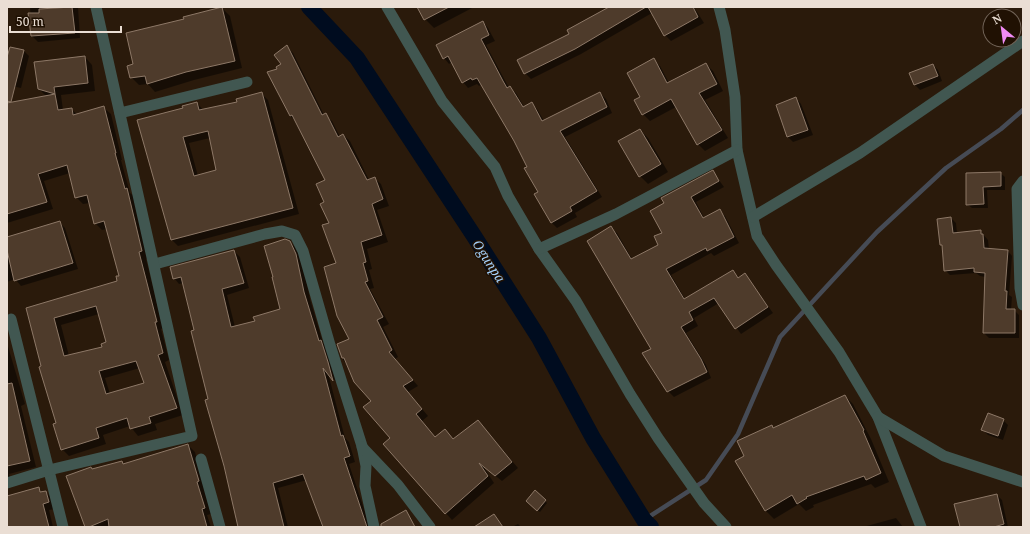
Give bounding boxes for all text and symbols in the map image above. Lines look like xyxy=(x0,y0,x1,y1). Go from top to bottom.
scale bar xyxy=(10,8,121,34)
north arrow xyxy=(982,8,1022,48)
text: N xyxy=(989,10,1005,27)
text: 50 m xyxy=(16,13,44,30)
water label: Ogunpa xyxy=(469,236,510,286)

